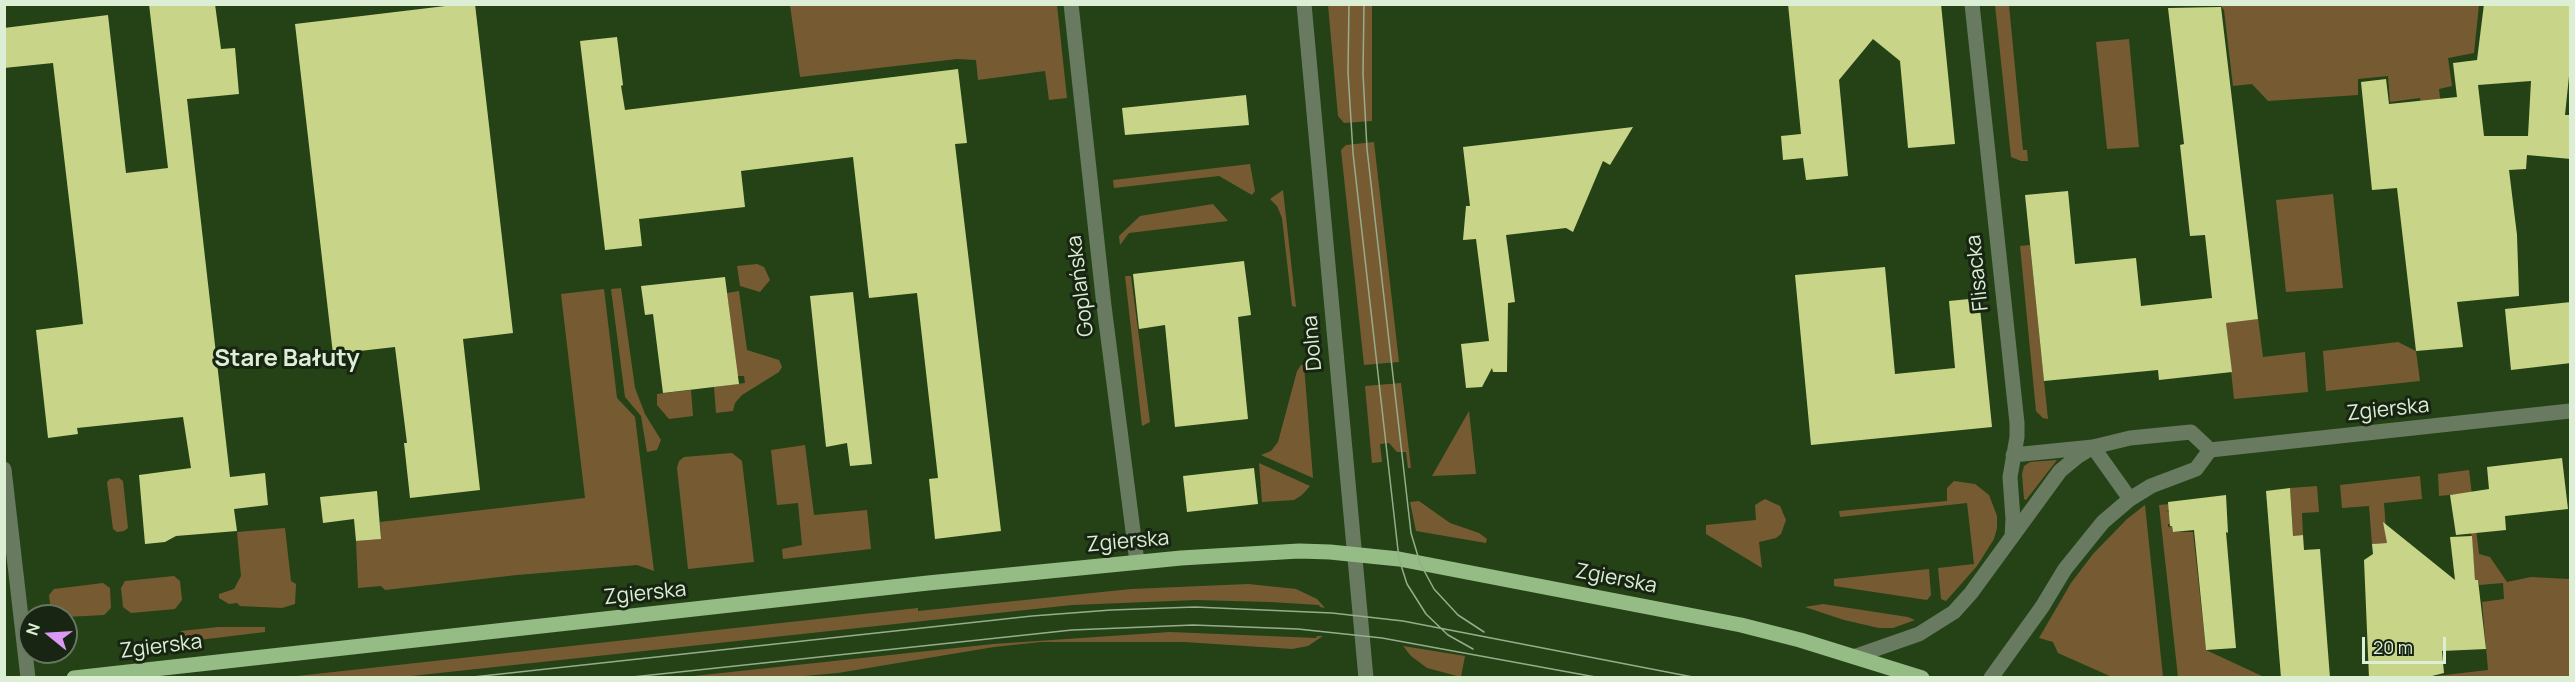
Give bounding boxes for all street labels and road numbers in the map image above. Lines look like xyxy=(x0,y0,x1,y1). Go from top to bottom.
street label: Goplańska xyxy=(1062,234,1100,338)
street label: Flisacka xyxy=(1961,234,1995,312)
street label: Dolna xyxy=(1298,314,1328,372)
street label: Zgierska xyxy=(2346,393,2430,427)
street label: Zgierska xyxy=(1086,526,1170,558)
street label: Zgierska xyxy=(1573,559,1659,599)
street label: Zgierska xyxy=(603,577,687,611)
street label: Zgierska xyxy=(118,629,204,665)

